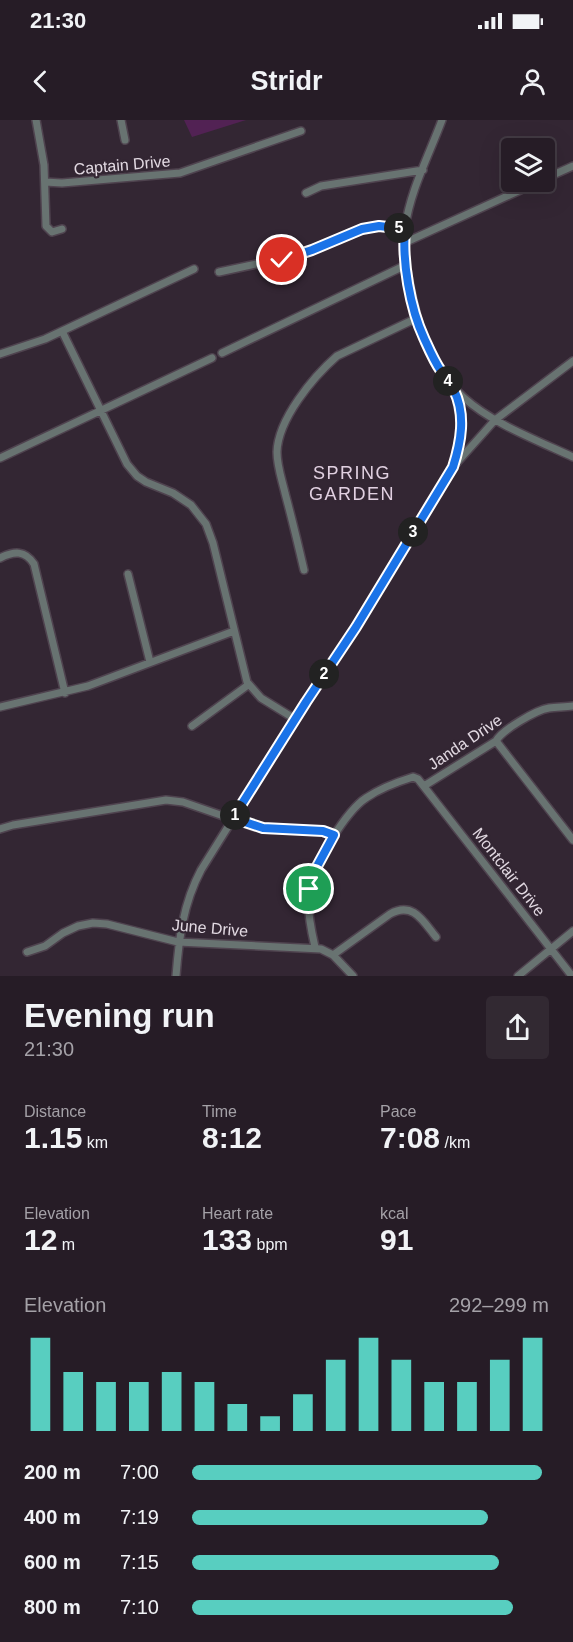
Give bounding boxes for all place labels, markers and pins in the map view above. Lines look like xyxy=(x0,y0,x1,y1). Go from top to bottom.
pin: 5 xyxy=(384,213,414,243)
pin xyxy=(256,234,307,285)
pin: 4 xyxy=(433,366,463,396)
pin: 3 xyxy=(398,517,428,547)
pin: 2 xyxy=(309,659,339,689)
pin: 1 xyxy=(220,800,250,830)
pin xyxy=(283,863,334,914)

